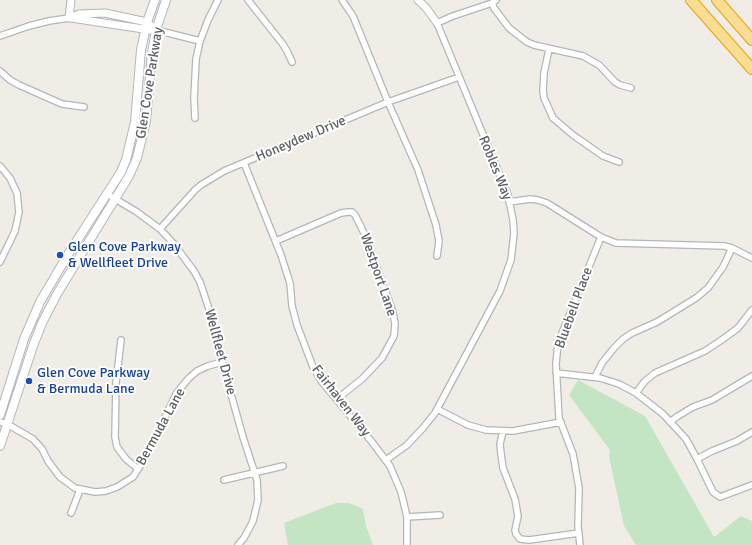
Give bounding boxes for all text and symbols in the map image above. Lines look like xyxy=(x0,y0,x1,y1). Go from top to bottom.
street label: Glen Cove Parkway xyxy=(133,26,167,140)
street label: Honeydew Drive xyxy=(253,112,349,166)
street label: Robles Way xyxy=(474,133,516,203)
street label: Westport Lane xyxy=(356,231,400,319)
place label: Glen Cove Parkway & Wellfleet Drive xyxy=(68,239,181,272)
marker: Glen Cove Parkway & Wellfleet Drive xyxy=(55,250,65,260)
street label: Bluebell Place xyxy=(552,265,596,351)
street label: Wellfleet Drive xyxy=(200,307,240,397)
street label: Fairhaven Way xyxy=(308,362,374,440)
place label: Glen Cove Parkway & Bermuda Lane xyxy=(37,365,150,398)
marker: Glen Cove Parkway & Bermuda Lane xyxy=(24,376,34,386)
street label: Bermuda Lane xyxy=(133,385,189,469)

